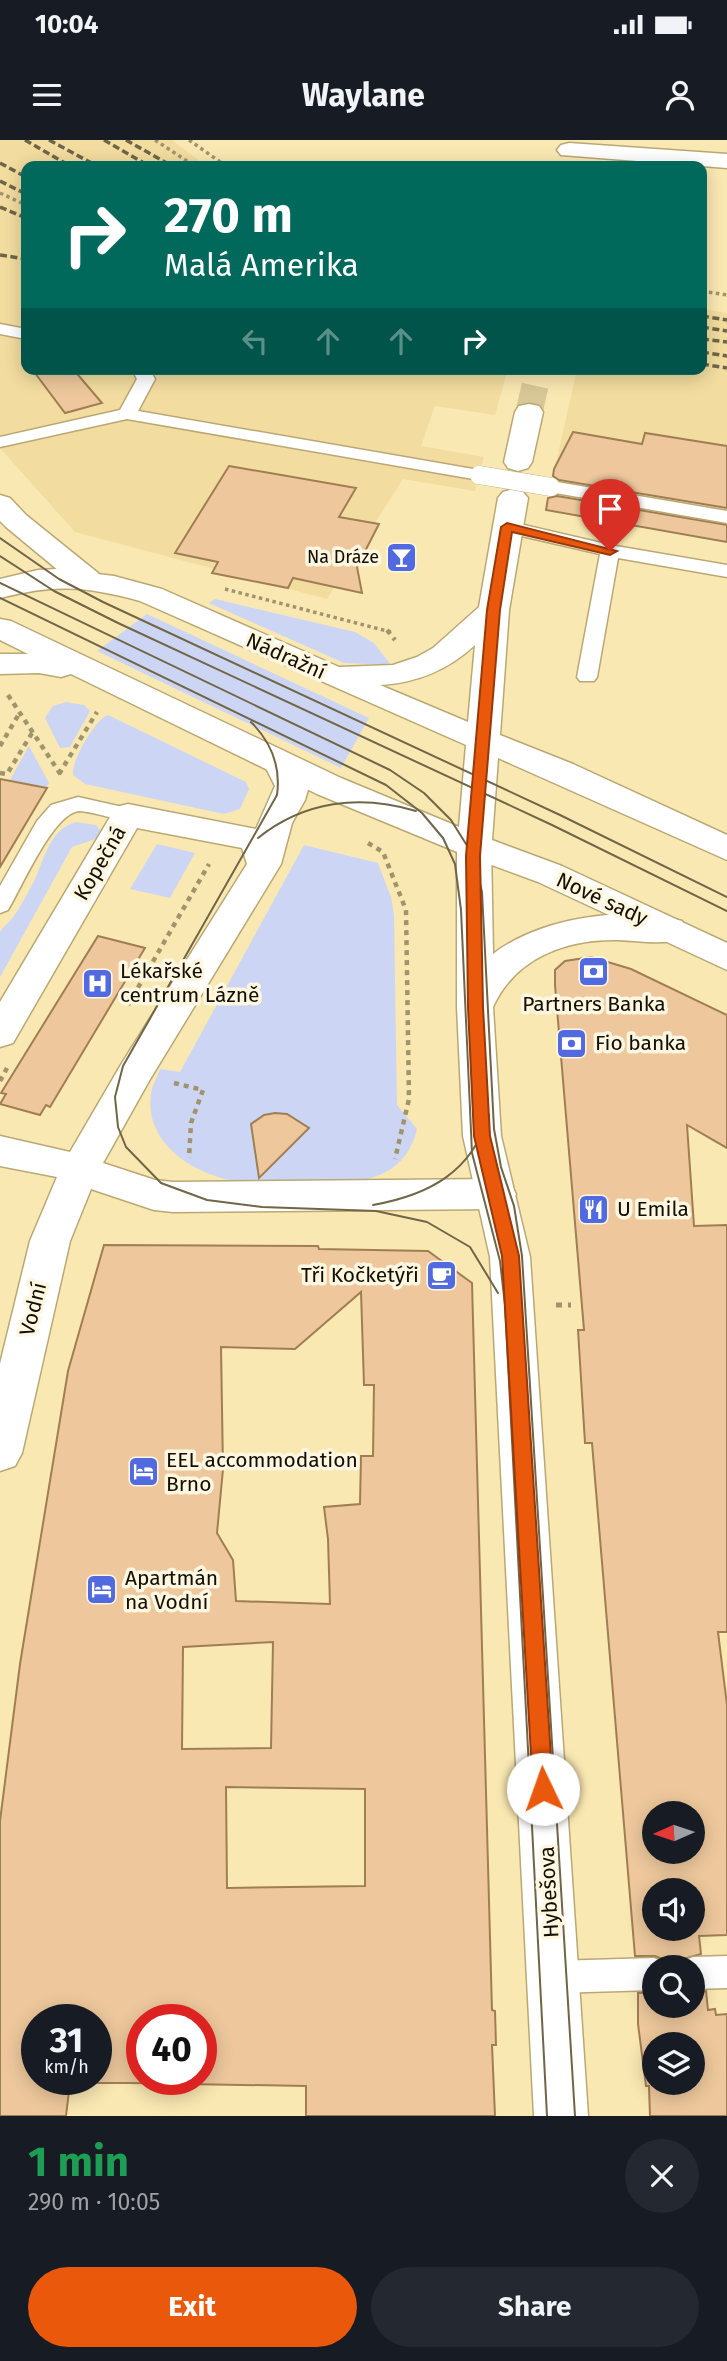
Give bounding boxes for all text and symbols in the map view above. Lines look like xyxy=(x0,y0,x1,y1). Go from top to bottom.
text: 10:04 xyxy=(35,9,98,40)
icon: menu xyxy=(28,76,66,114)
text: Waylane xyxy=(302,76,425,114)
icon: person xyxy=(661,76,699,114)
text: 270 m xyxy=(164,186,293,245)
icon: right xyxy=(49,189,140,280)
text: Malá Amerika xyxy=(164,246,359,284)
icon: left xyxy=(236,322,274,360)
icon: ahead xyxy=(309,322,347,360)
icon: ahead xyxy=(382,322,420,360)
icon: right xyxy=(455,322,493,360)
pin xyxy=(580,479,640,551)
icon: arrive xyxy=(591,490,629,528)
bar icon: Na Dráze xyxy=(385,540,419,574)
place label: Na Dráze xyxy=(307,546,379,568)
street label: Nádražní xyxy=(242,627,330,685)
street label: Kopečná xyxy=(68,821,132,905)
street label: Nové sady xyxy=(552,867,652,932)
bank icon: Partners Banka xyxy=(577,955,611,989)
place label: Lékařské centrum Lázně xyxy=(120,958,259,1008)
hospital icon: Lékařské centrum Lázně xyxy=(80,966,114,1000)
place label: Partners Banka xyxy=(522,991,666,1017)
bank icon: Fio banka xyxy=(555,1026,589,1060)
place label: Fio banka xyxy=(595,1030,686,1056)
restaurant icon: U Emila xyxy=(577,1192,611,1226)
place label: U Emila xyxy=(617,1196,689,1222)
cafe icon: Tři Kočketýři xyxy=(425,1258,459,1292)
place label: Tři Kočketýři xyxy=(301,1262,419,1288)
street label: Vodní xyxy=(14,1279,52,1338)
place label: EEL accommodation Brno xyxy=(166,1447,358,1497)
hotel icon: EEL accommodation Brno xyxy=(126,1455,160,1489)
place label: Apartmán na Vodní xyxy=(125,1565,218,1615)
hotel icon: Apartmán na Vodní xyxy=(85,1573,119,1607)
position arrow xyxy=(506,1752,580,1826)
north arrow xyxy=(642,1801,705,1864)
map controls xyxy=(642,1801,705,2095)
street label: Hybešova xyxy=(534,1845,564,1939)
button: sound xyxy=(642,1878,705,1941)
button: search xyxy=(642,1955,705,2018)
speed limit sign: 40 xyxy=(126,2004,217,2095)
text: 31 xyxy=(50,2019,83,2061)
button: layers xyxy=(642,2032,705,2095)
text: km/h xyxy=(44,2056,89,2078)
text: 1 min xyxy=(28,2137,129,2187)
button: close xyxy=(625,2139,699,2213)
text: 290 m · 10:05 xyxy=(28,2188,160,2216)
button: Exit xyxy=(28,2267,357,2347)
button: Share xyxy=(371,2267,699,2347)

